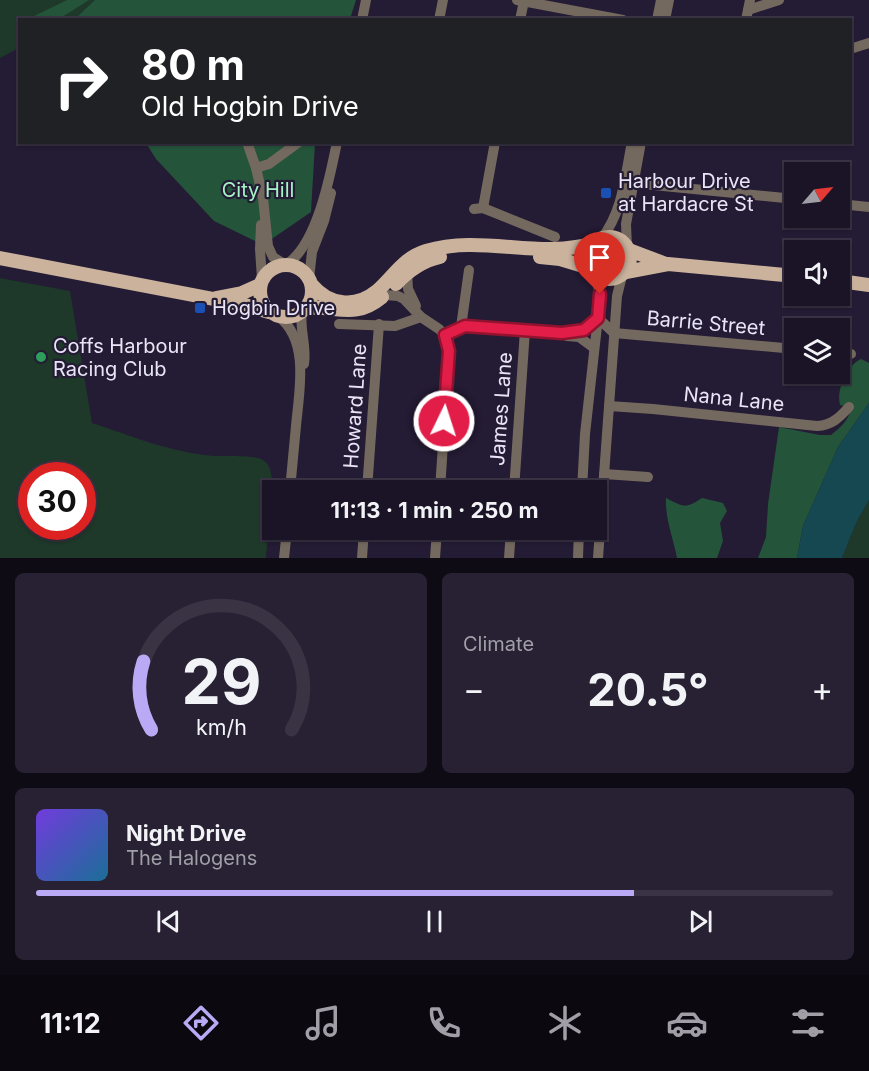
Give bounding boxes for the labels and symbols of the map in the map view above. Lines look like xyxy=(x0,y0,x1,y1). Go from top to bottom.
north arrow xyxy=(784,162,850,228)
place label: Harbour Drive at Hardacre St xyxy=(618,169,754,216)
park label: City Hill xyxy=(222,178,294,202)
marker: Harbour Drive at Hardacre St xyxy=(599,186,613,200)
pin xyxy=(574,232,625,294)
place label: Hogbin Drive xyxy=(212,296,335,320)
marker: Hogbin Drive xyxy=(193,301,207,315)
street label: Barrie Street xyxy=(646,306,767,340)
place label: Coffs Harbour Racing Club xyxy=(53,334,187,381)
street label: Howard Lane xyxy=(339,343,371,469)
marker: Coffs Harbour Racing Club xyxy=(34,350,48,364)
street label: James Lane xyxy=(485,351,517,467)
street label: Nana Lane xyxy=(683,382,785,416)
position arrow xyxy=(412,389,476,453)
speed limit sign: 30 xyxy=(18,462,96,540)

